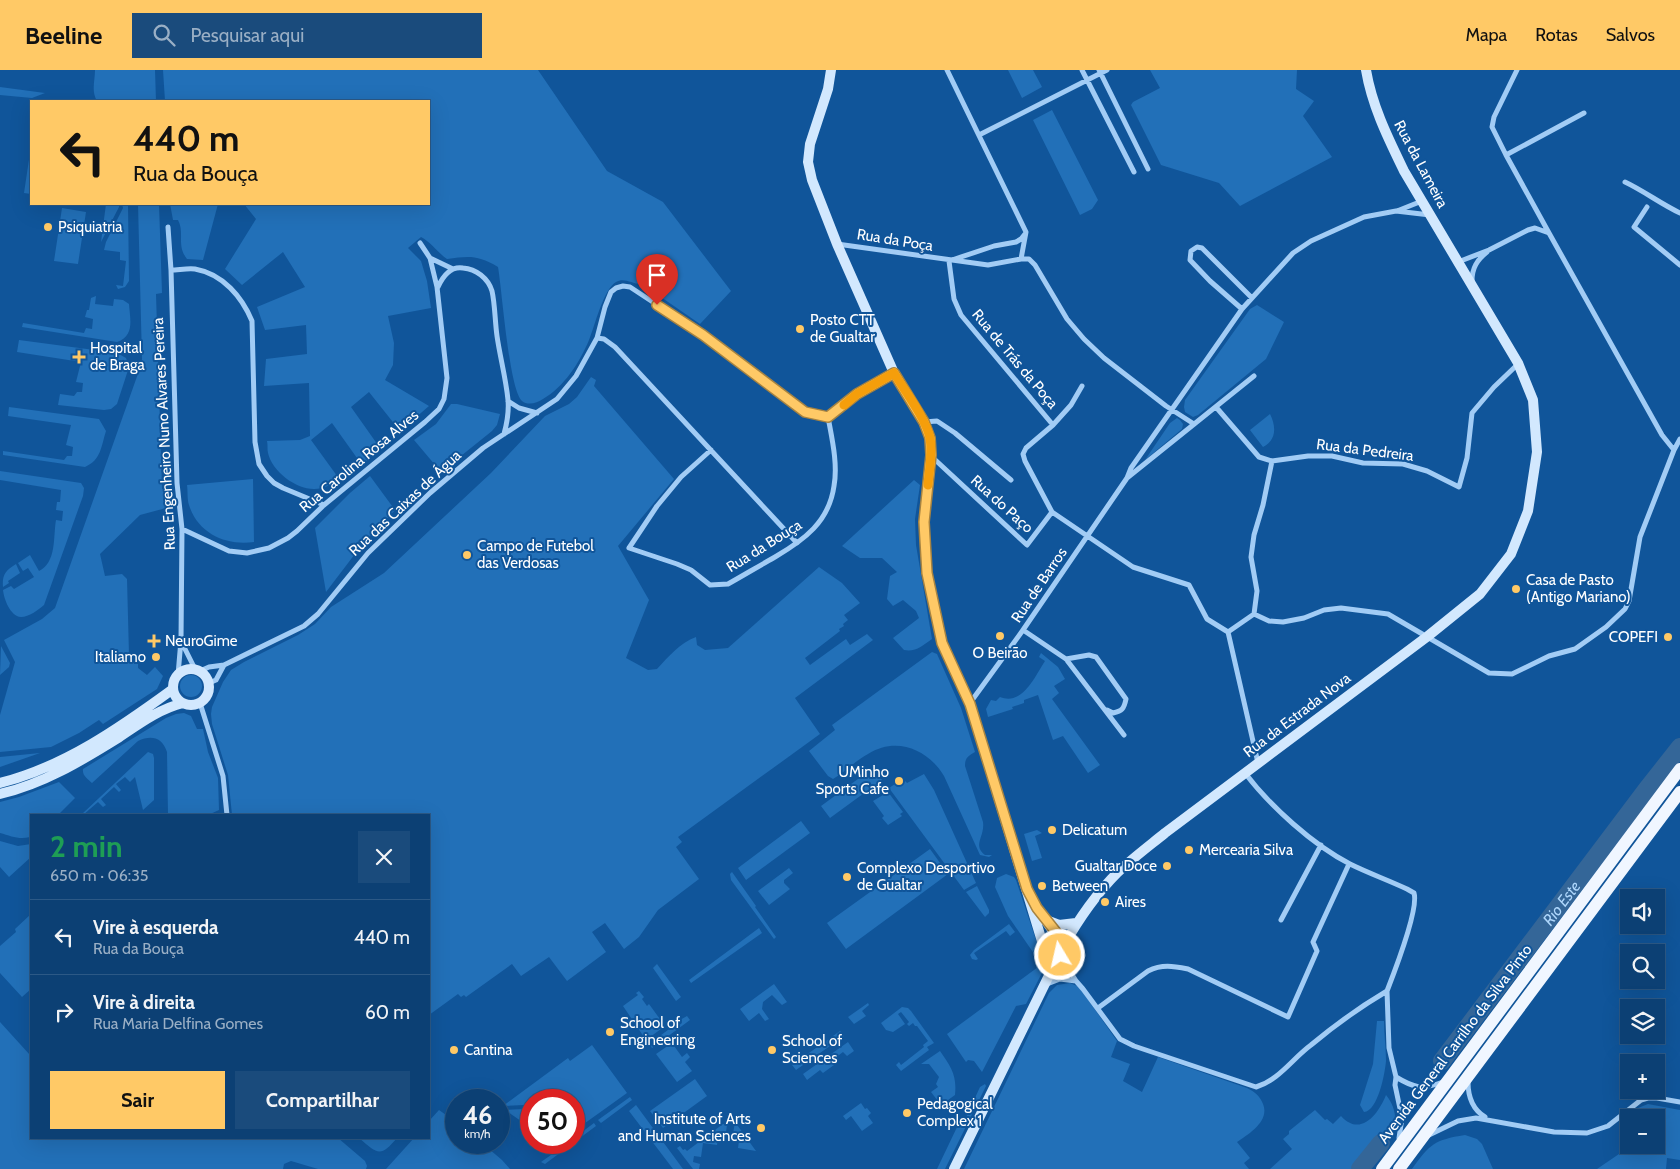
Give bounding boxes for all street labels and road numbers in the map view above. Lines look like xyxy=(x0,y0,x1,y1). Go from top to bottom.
street label: Rua da Lameira xyxy=(1390,117,1452,212)
street label: Rua da Poça xyxy=(856,225,935,255)
street label: Rua de Trás da Poça xyxy=(968,306,1062,413)
street label: Rua Engenheiro Nuno Alvares Pereira xyxy=(149,316,179,551)
street label: Rua Carolina Rosa Alves xyxy=(296,406,422,516)
street label: Rua da Pedreira xyxy=(1315,435,1415,465)
street label: Rua das Caixas de Água xyxy=(344,445,465,560)
street label: Rua do Paço xyxy=(967,471,1037,537)
street label: Rua da Bouça xyxy=(723,515,806,576)
street label: Rua de Barros xyxy=(1007,544,1071,626)
street label: Rua da Estrada Nova xyxy=(1240,668,1355,761)
street label: Avenida General Carrilho da Silva Pinto xyxy=(1374,941,1536,1147)

